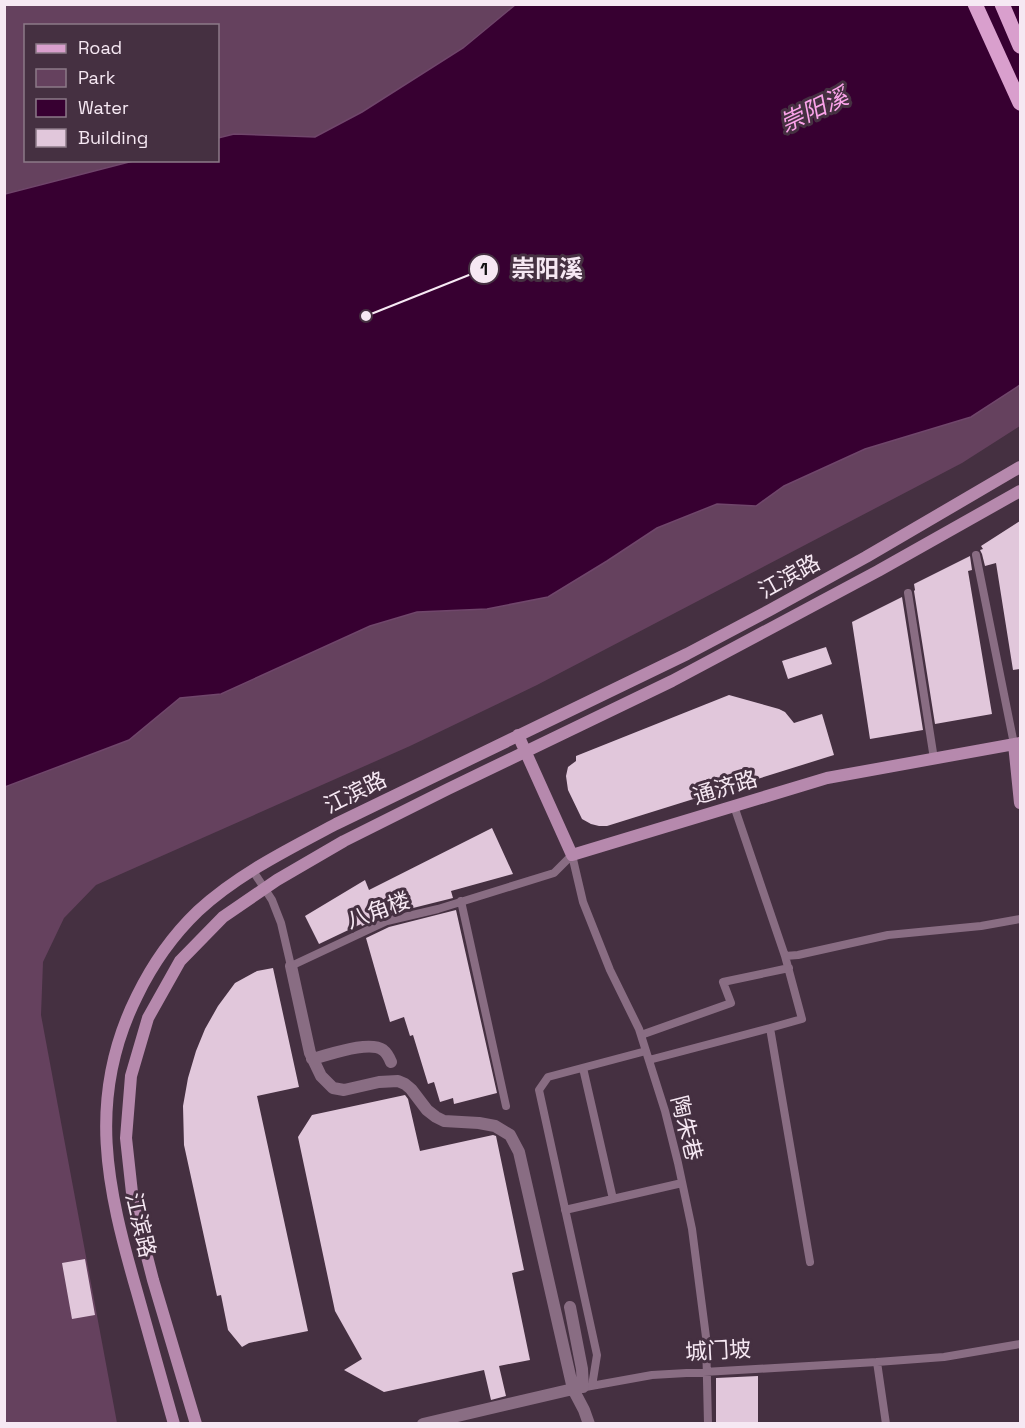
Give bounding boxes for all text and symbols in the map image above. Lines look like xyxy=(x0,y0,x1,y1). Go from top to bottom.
legend xyxy=(24,24,219,162)
text: Road xyxy=(78,36,122,59)
text: Park xyxy=(78,66,116,89)
water label: 崇阳溪 xyxy=(775,79,856,139)
text: Water xyxy=(78,96,129,119)
text: Building xyxy=(78,126,148,149)
callout: 崇阳溪 xyxy=(469,248,595,290)
text: 崇阳溪 xyxy=(511,253,583,284)
text: 1 xyxy=(480,257,488,280)
street label: 江滨路 xyxy=(753,548,825,604)
street label: 通济路 xyxy=(689,764,761,810)
street label: 江滨路 xyxy=(319,765,391,819)
street label: 八角楼 xyxy=(342,886,414,934)
street label: 陶朱巷 xyxy=(665,1093,709,1163)
street label: 江滨路 xyxy=(120,1190,162,1260)
street label: 城门坡 xyxy=(684,1334,752,1366)

